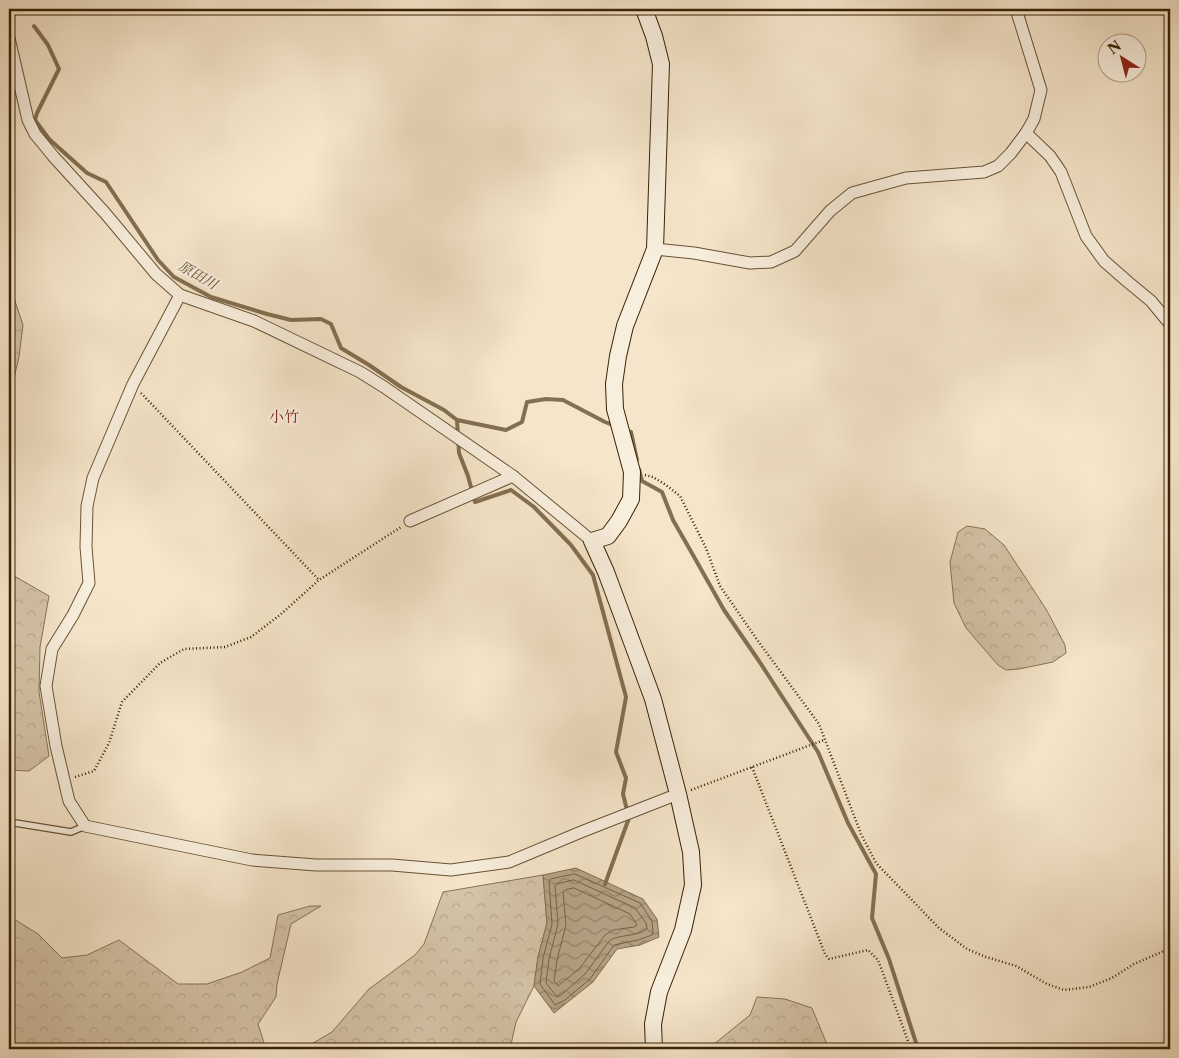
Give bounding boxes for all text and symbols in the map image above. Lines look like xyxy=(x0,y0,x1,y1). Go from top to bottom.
north arrow xyxy=(1096,32,1146,82)
text: N xyxy=(1104,37,1125,58)
water label: 原田川 xyxy=(175,257,222,294)
district label: 小竹 xyxy=(269,407,299,426)

